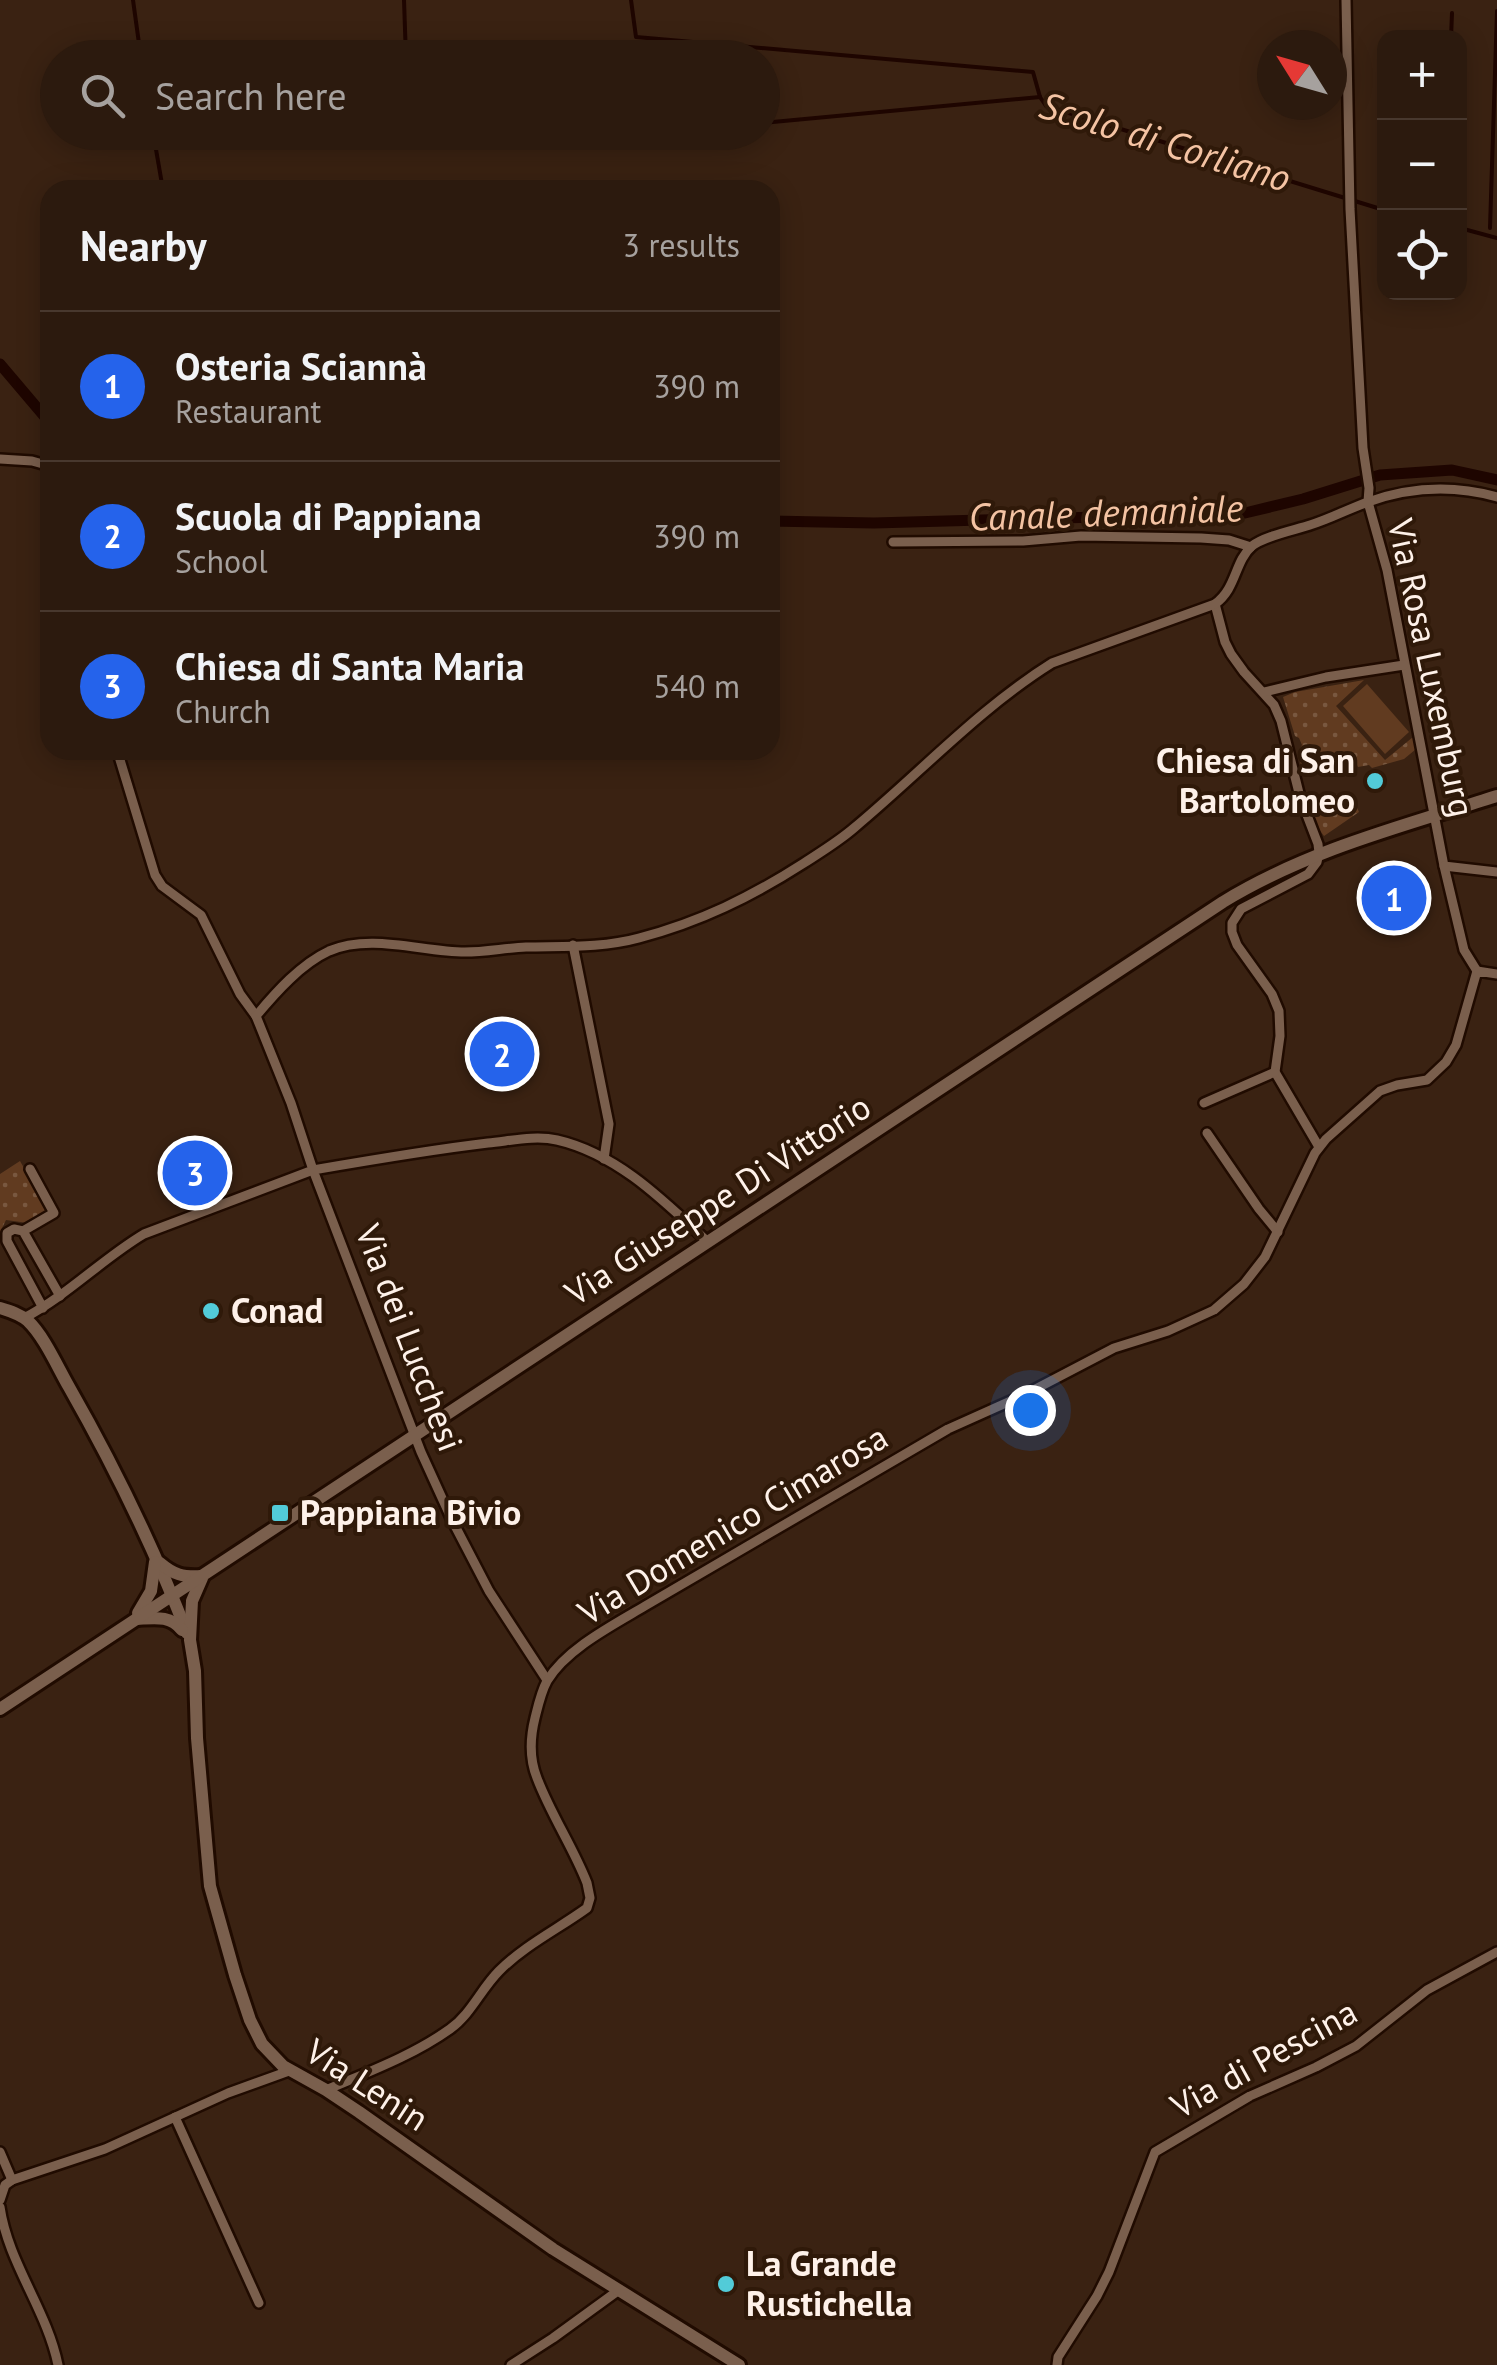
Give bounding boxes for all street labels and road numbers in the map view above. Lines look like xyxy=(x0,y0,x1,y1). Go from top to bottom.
street label: Via Rosa Luxemburg xyxy=(1378,514,1486,821)
street label: Via Giuseppe Di Vittorio xyxy=(555,1083,879,1316)
street label: Via dei Lucchesi xyxy=(345,1217,474,1458)
street label: Via Domenico Cimarosa xyxy=(568,1413,896,1635)
street label: Via di Pescina xyxy=(1161,1988,1365,2129)
street label: Via Lenin xyxy=(297,2027,438,2141)

